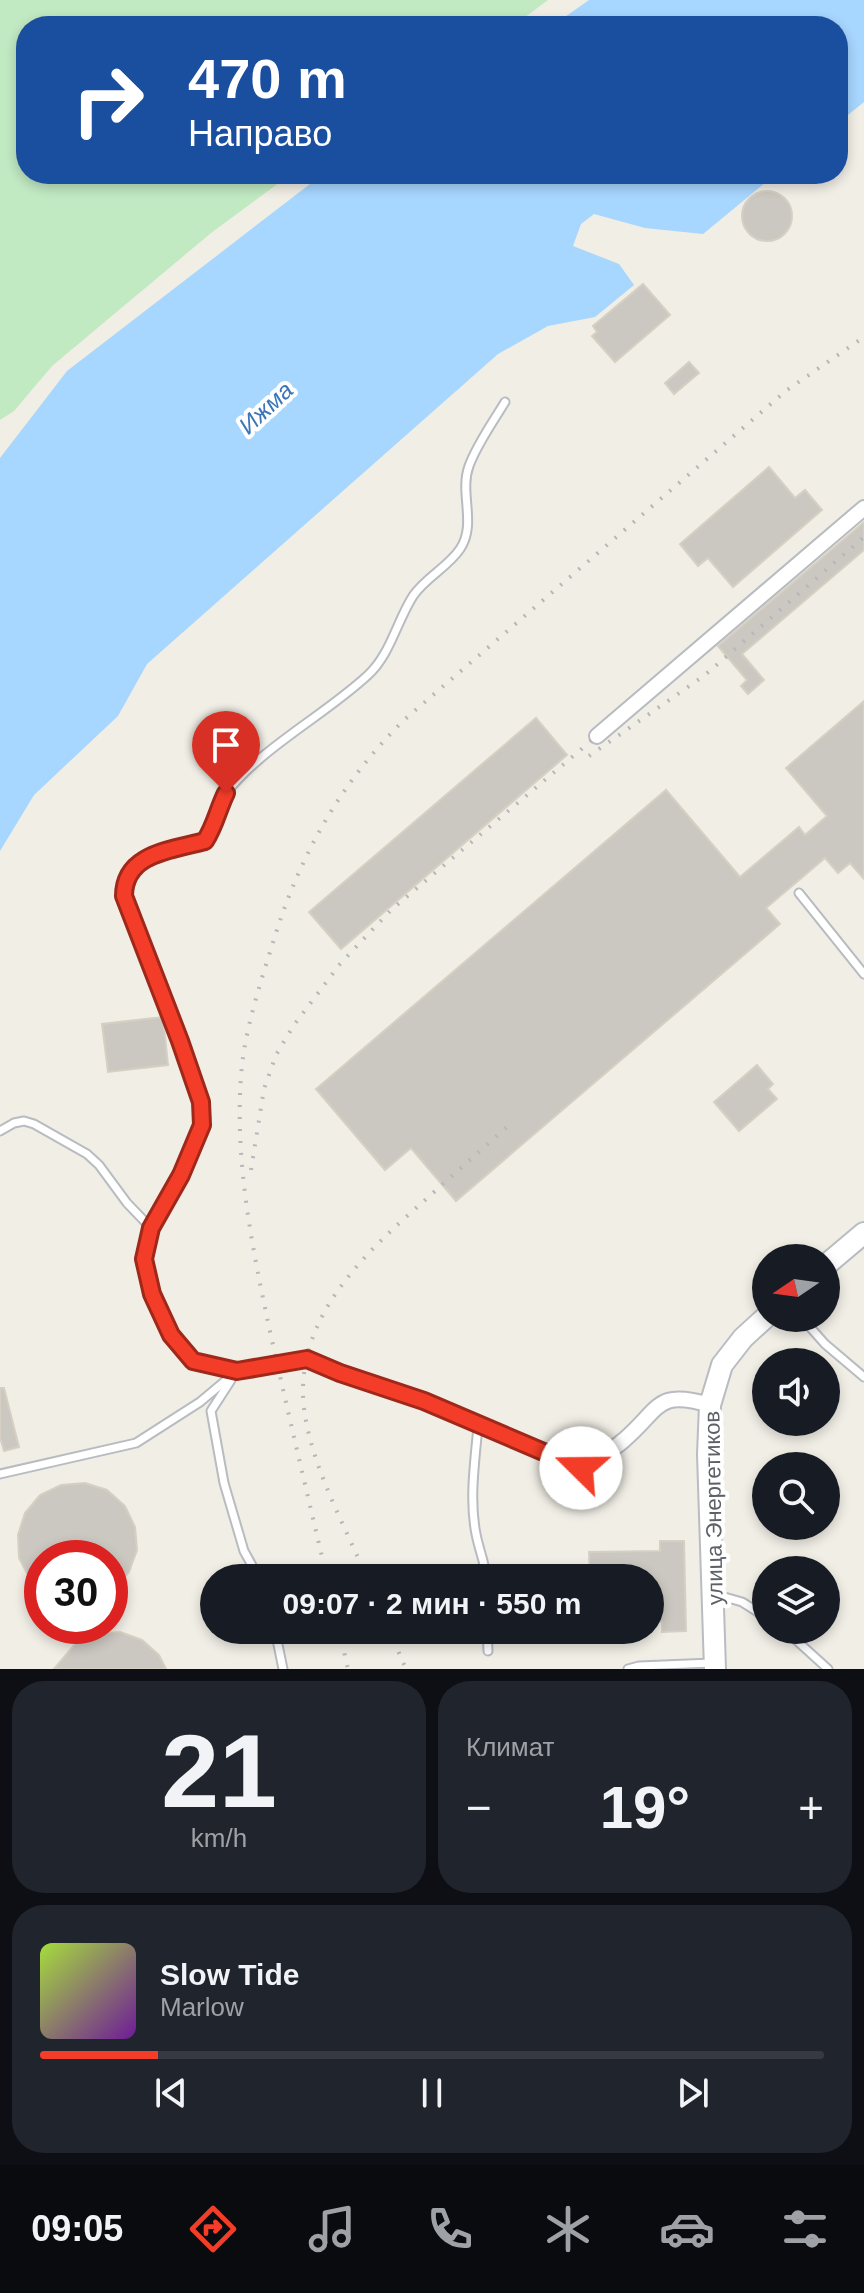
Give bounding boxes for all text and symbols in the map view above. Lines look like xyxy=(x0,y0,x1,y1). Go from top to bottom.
text: 470 m xyxy=(188,47,347,110)
icon: right xyxy=(56,48,160,152)
text: Направо xyxy=(188,113,332,154)
water label: Ижма xyxy=(233,376,298,439)
pin xyxy=(192,711,260,793)
icon: arrive xyxy=(204,723,248,767)
north arrow xyxy=(752,1244,840,1332)
map controls xyxy=(752,1244,840,1644)
button: sound xyxy=(752,1348,840,1436)
street label: улица Энергетиков xyxy=(699,1411,728,1605)
position arrow xyxy=(539,1426,623,1510)
button: search xyxy=(752,1452,840,1540)
speed limit sign: 30 xyxy=(24,1540,128,1644)
button: layers xyxy=(752,1556,840,1644)
text: 09:07 · 2 мин · 550 m xyxy=(283,1587,581,1620)
text: 21 xyxy=(161,1713,277,1829)
text: Климат xyxy=(466,1732,555,1762)
text: 19° xyxy=(600,1774,690,1841)
text: − xyxy=(466,1783,492,1832)
text: + xyxy=(798,1783,824,1832)
text: km/h xyxy=(191,1823,247,1853)
text: Slow Tide xyxy=(160,1958,299,1991)
text: Marlow xyxy=(160,1992,244,2022)
icon: previous xyxy=(149,2071,193,2115)
icon: pause xyxy=(410,2071,454,2115)
icon: next xyxy=(671,2071,715,2115)
icon: directions xyxy=(185,2201,241,2257)
icon: music xyxy=(304,2201,360,2257)
icon: phone xyxy=(422,2201,478,2257)
icon: climate xyxy=(540,2201,596,2257)
icon: car xyxy=(659,2201,715,2257)
icon: filters xyxy=(777,2201,833,2257)
text: 09:05 xyxy=(31,2208,123,2249)

